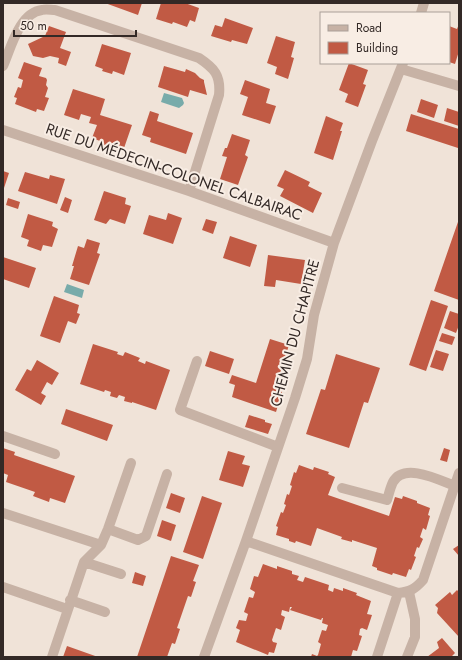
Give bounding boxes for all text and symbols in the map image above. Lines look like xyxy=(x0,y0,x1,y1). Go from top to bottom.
scale bar xyxy=(14,12,136,38)
legend xyxy=(320,12,450,64)
text: 50 m xyxy=(20,17,47,35)
text: Road xyxy=(356,19,382,37)
text: Building xyxy=(356,39,398,57)
street label: RUE DU MÉDECIN-COLONEL CALBAIRAC xyxy=(43,118,305,226)
street label: CHEMIN DU CHAPITRE xyxy=(265,257,325,409)

